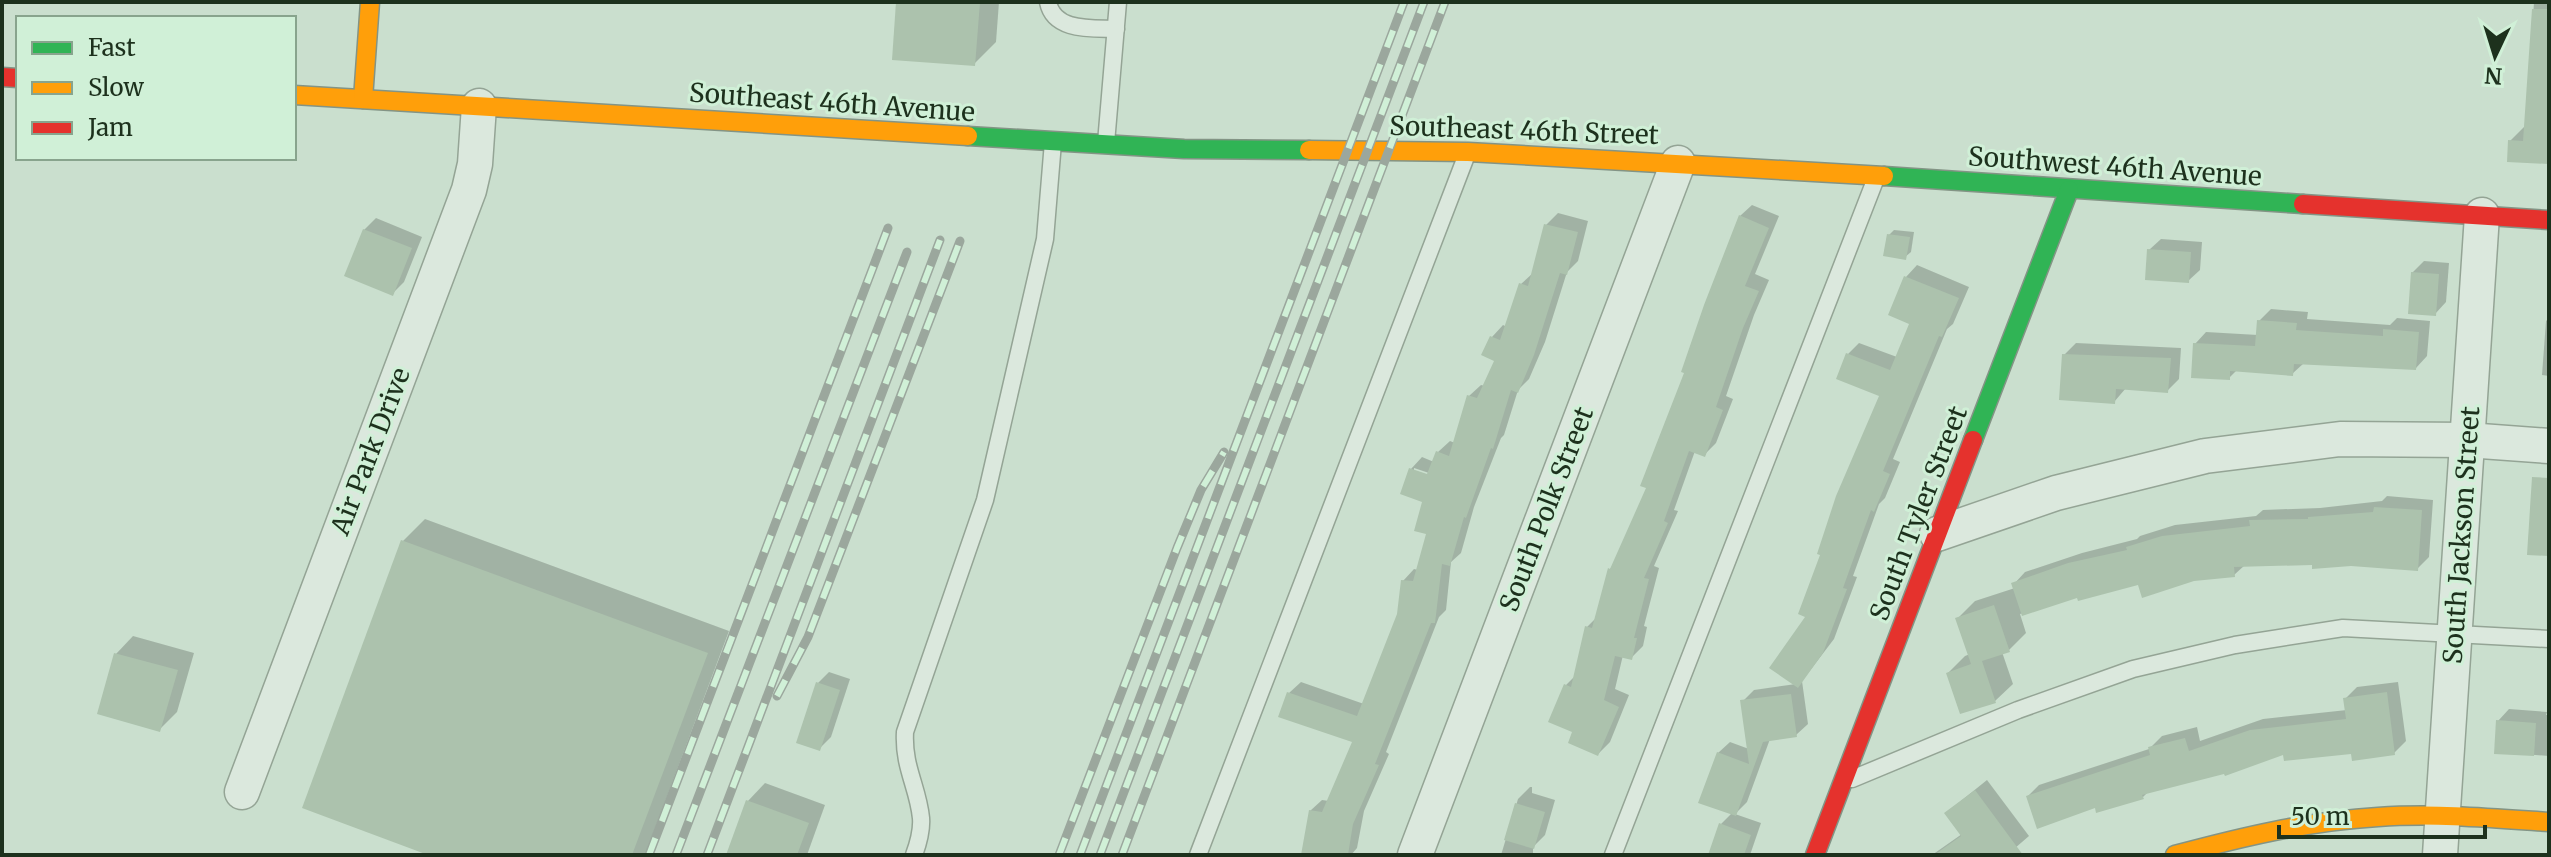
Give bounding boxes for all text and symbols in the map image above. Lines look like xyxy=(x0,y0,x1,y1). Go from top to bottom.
legend xyxy=(16,16,296,160)
north arrow xyxy=(2455,16,2535,96)
text: Fast xyxy=(88,32,136,63)
text: N xyxy=(2483,61,2503,91)
text: Slow xyxy=(88,72,144,103)
street label: Southeast 46th Avenue xyxy=(688,76,976,128)
street label: Southeast 46th Street xyxy=(1389,109,1659,151)
text: Jam xyxy=(87,112,133,143)
street label: Southwest 46th Avenue xyxy=(1967,139,2263,193)
street label: Air Park Drive xyxy=(323,363,417,540)
street label: South Tyler Street xyxy=(1862,401,1974,625)
street label: South Polk Street xyxy=(1492,402,1600,616)
street label: South Jackson Street xyxy=(2436,405,2486,665)
scale bar xyxy=(2279,789,2485,839)
text: 50 m xyxy=(2291,801,2350,832)

